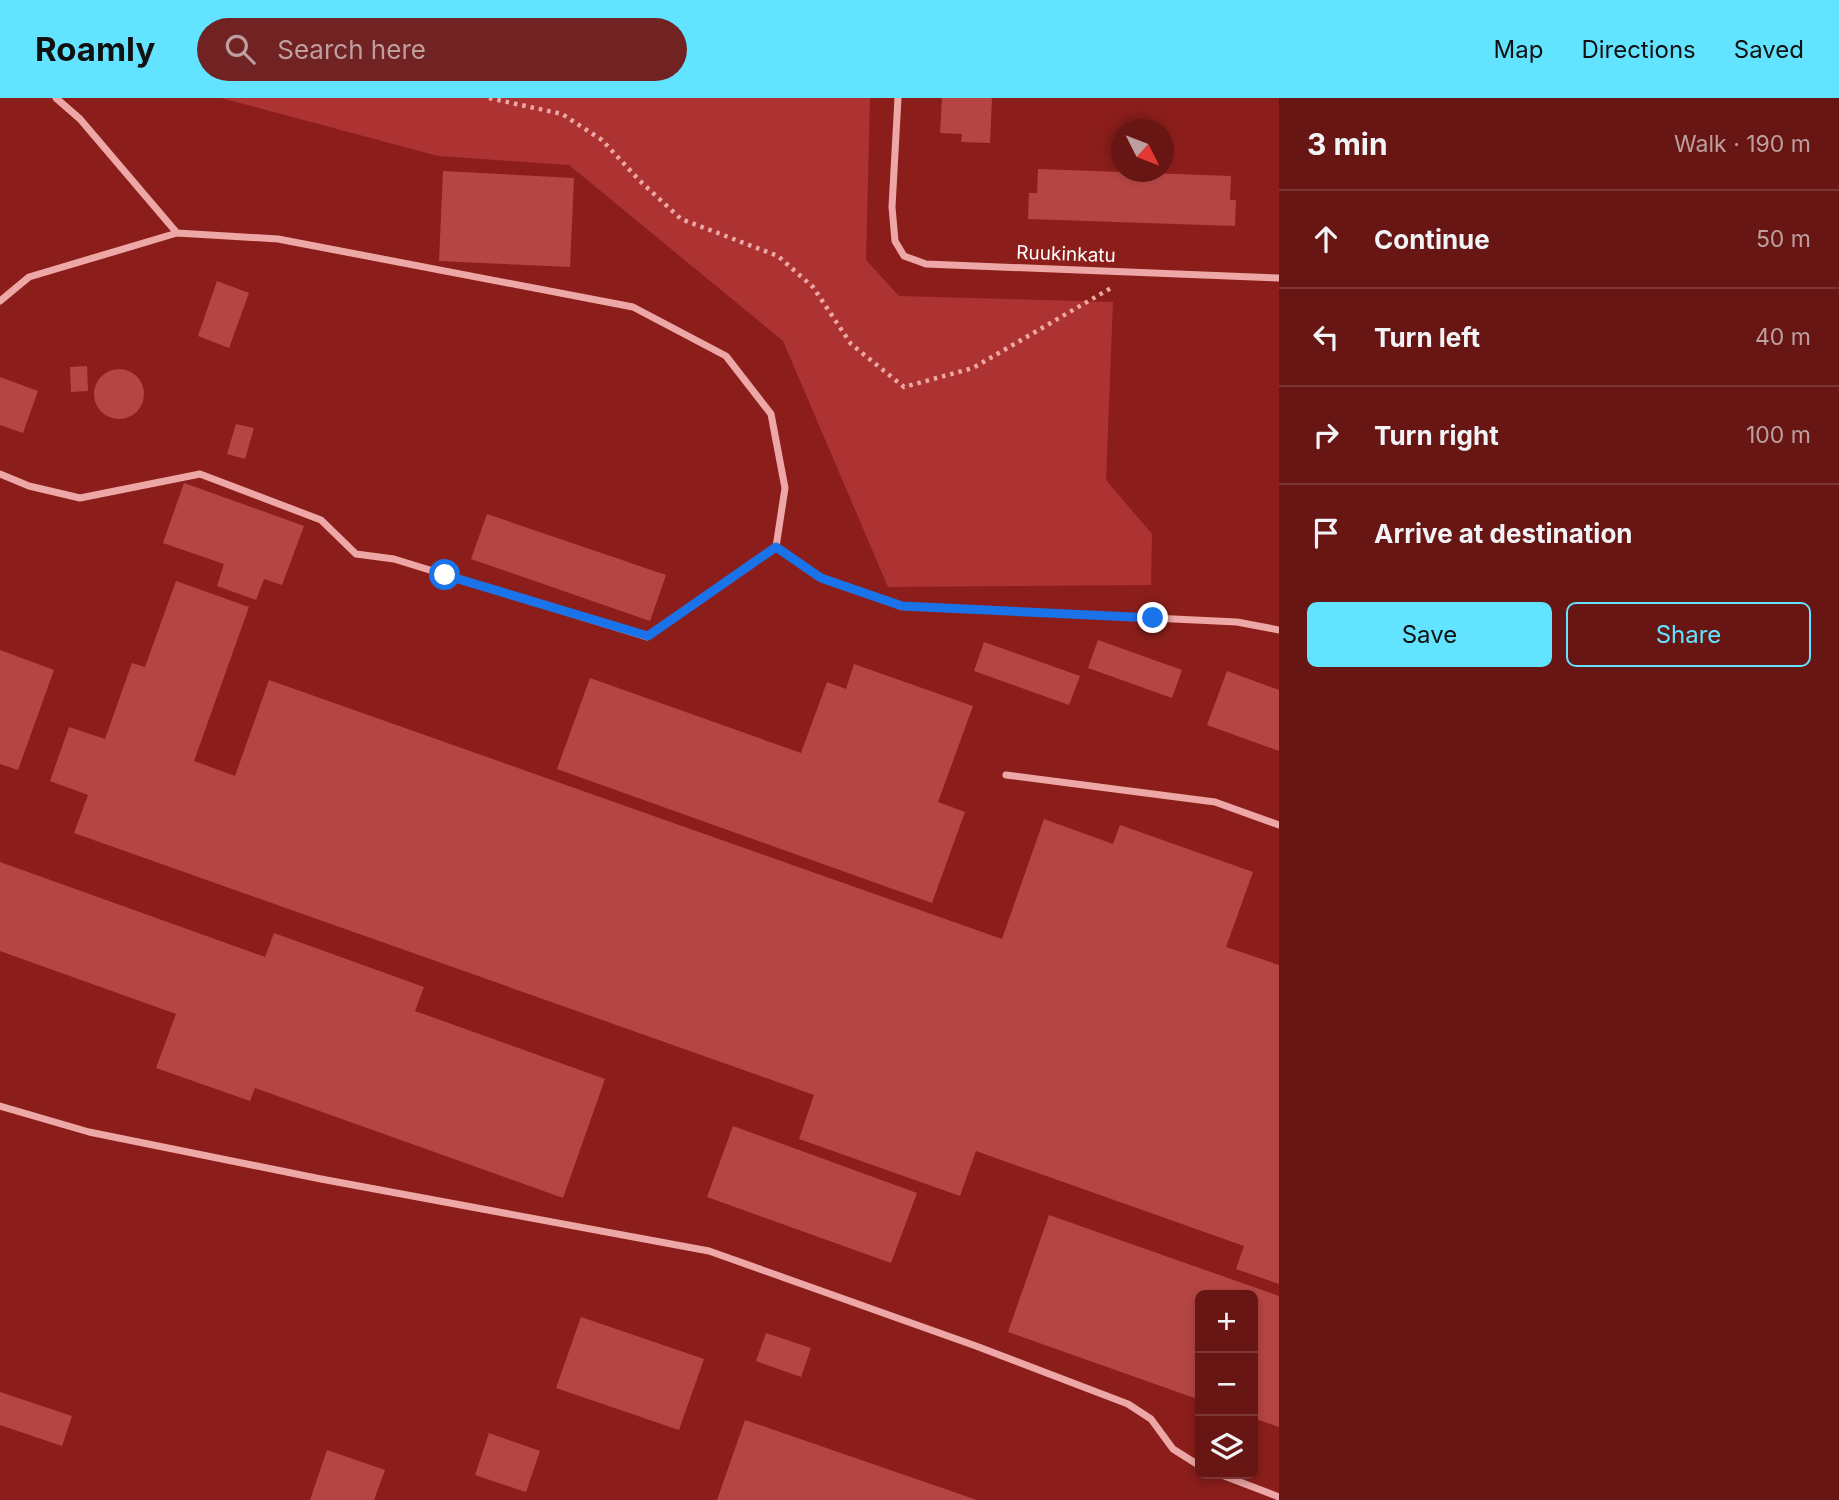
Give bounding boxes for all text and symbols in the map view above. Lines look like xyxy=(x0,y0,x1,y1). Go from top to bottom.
search box xyxy=(197,18,687,81)
text: Roamly xyxy=(35,29,155,69)
icon: search xyxy=(221,30,259,68)
text: Search here xyxy=(277,34,426,65)
text: Map xyxy=(1494,35,1543,64)
text: Directions xyxy=(1581,35,1696,64)
text: Saved xyxy=(1734,35,1804,64)
north arrow xyxy=(1111,119,1174,182)
text: 3 min xyxy=(1307,126,1388,162)
text: Walk · 190 m xyxy=(1674,130,1811,158)
icon: ahead xyxy=(1307,220,1345,258)
text: Continue xyxy=(1374,224,1490,255)
text: 50 m xyxy=(1756,225,1811,253)
street label: Ruukinkatu xyxy=(1016,241,1116,267)
icon: left xyxy=(1307,318,1345,356)
text: Turn left xyxy=(1374,322,1480,353)
text: 40 m xyxy=(1755,323,1811,351)
icon: right xyxy=(1307,416,1345,454)
text: Turn right xyxy=(1374,420,1499,451)
text: 100 m xyxy=(1746,421,1811,449)
icon: arrive xyxy=(1307,514,1345,552)
text: Arrive at destination xyxy=(1374,518,1633,549)
route start xyxy=(429,559,460,590)
route end xyxy=(1137,602,1168,633)
button: Save xyxy=(1307,602,1552,667)
button: Share xyxy=(1566,602,1811,667)
map controls xyxy=(1195,1290,1258,1479)
button: + xyxy=(1195,1290,1258,1353)
button: − xyxy=(1195,1353,1258,1416)
button: layers xyxy=(1195,1416,1258,1479)

